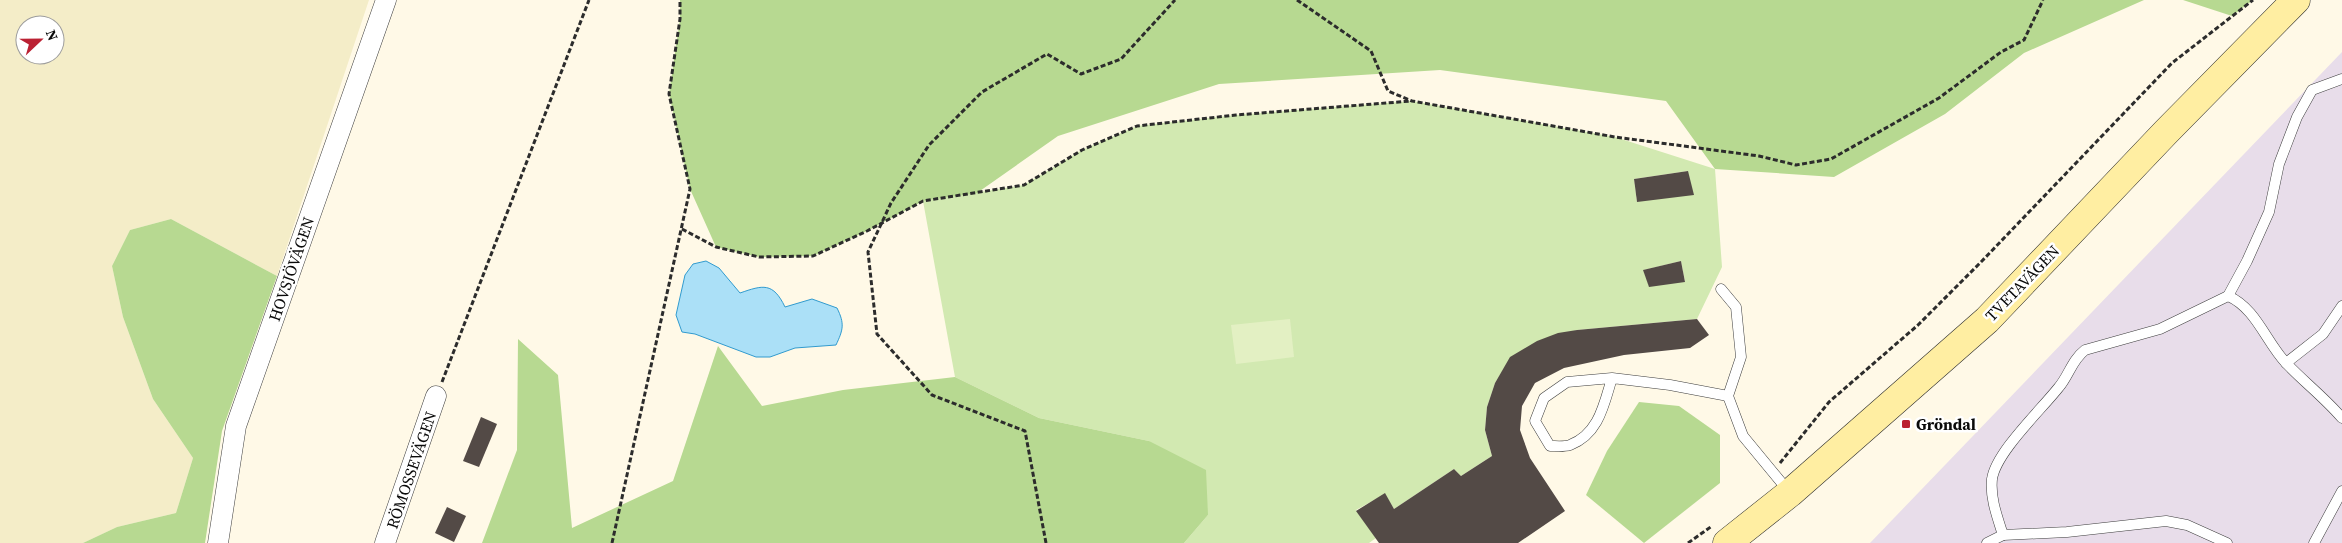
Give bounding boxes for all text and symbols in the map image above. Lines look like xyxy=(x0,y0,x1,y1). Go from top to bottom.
north arrow xyxy=(15,15,65,65)
text: N xyxy=(41,27,63,44)
street label: HOVSJÖVÄGEN xyxy=(263,214,319,324)
street label: TVETAVÄGEN xyxy=(1980,240,2064,326)
street label: RÖMOSSEVÄGEN xyxy=(381,408,441,532)
place label: Gröndal xyxy=(1916,413,1976,435)
marker: Gröndal xyxy=(1900,418,1912,430)

